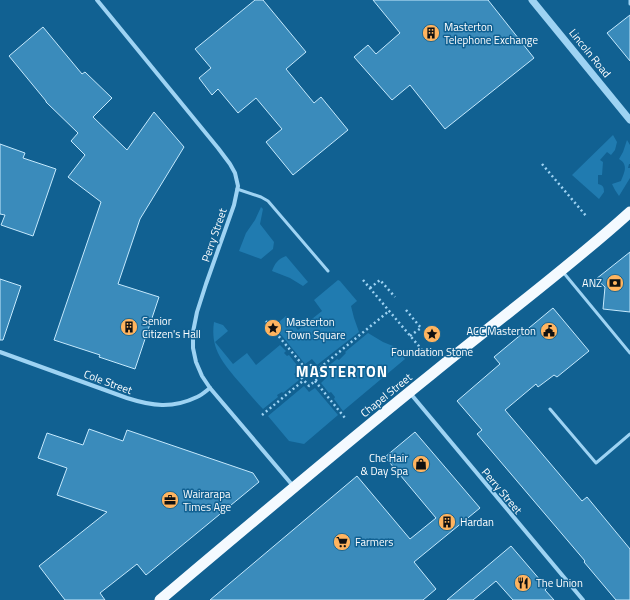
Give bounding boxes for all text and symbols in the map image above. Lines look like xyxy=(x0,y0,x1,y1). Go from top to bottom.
place label: Masterton Telephone Exchange xyxy=(444,19,539,48)
building icon: Masterton Telephone Exchange xyxy=(421,23,441,43)
street label: Lincoln Road xyxy=(565,25,615,81)
street label: Perry Street xyxy=(197,206,231,264)
bank icon: ANZ xyxy=(605,273,625,293)
place label: ANZ xyxy=(582,275,602,291)
place label: Senior Citizen's Hall xyxy=(142,313,201,342)
place label: Masterton Town Square xyxy=(286,314,346,343)
building icon: Senior Citizen's Hall xyxy=(119,317,139,337)
place icon: Masterton Town Square xyxy=(263,318,283,338)
public building icon: ACC Masterton xyxy=(539,321,559,341)
place label: ACC Masterton xyxy=(467,323,536,339)
place icon: Foundation Stone xyxy=(422,324,442,344)
place label: Foundation Stone xyxy=(391,344,473,360)
district label: MASTERTON xyxy=(296,360,388,383)
street label: Cole Street xyxy=(82,366,135,398)
street label: Chapel Street xyxy=(357,369,415,421)
place label: Che Hair & Day Spa xyxy=(360,450,408,479)
shop icon: Che Hair & Day Spa xyxy=(411,454,431,474)
street label: Perry Street xyxy=(478,465,526,518)
place label: Wairarapa Times Age xyxy=(183,486,232,515)
office icon: Wairarapa Times Age xyxy=(160,490,180,510)
building icon: Hardan xyxy=(437,512,457,532)
place label: Hardan xyxy=(460,514,494,530)
supermarket icon: Farmers xyxy=(332,532,352,552)
place label: Farmers xyxy=(355,534,393,550)
restaurant icon: The Union xyxy=(513,573,533,593)
place label: The Union xyxy=(536,575,583,591)

